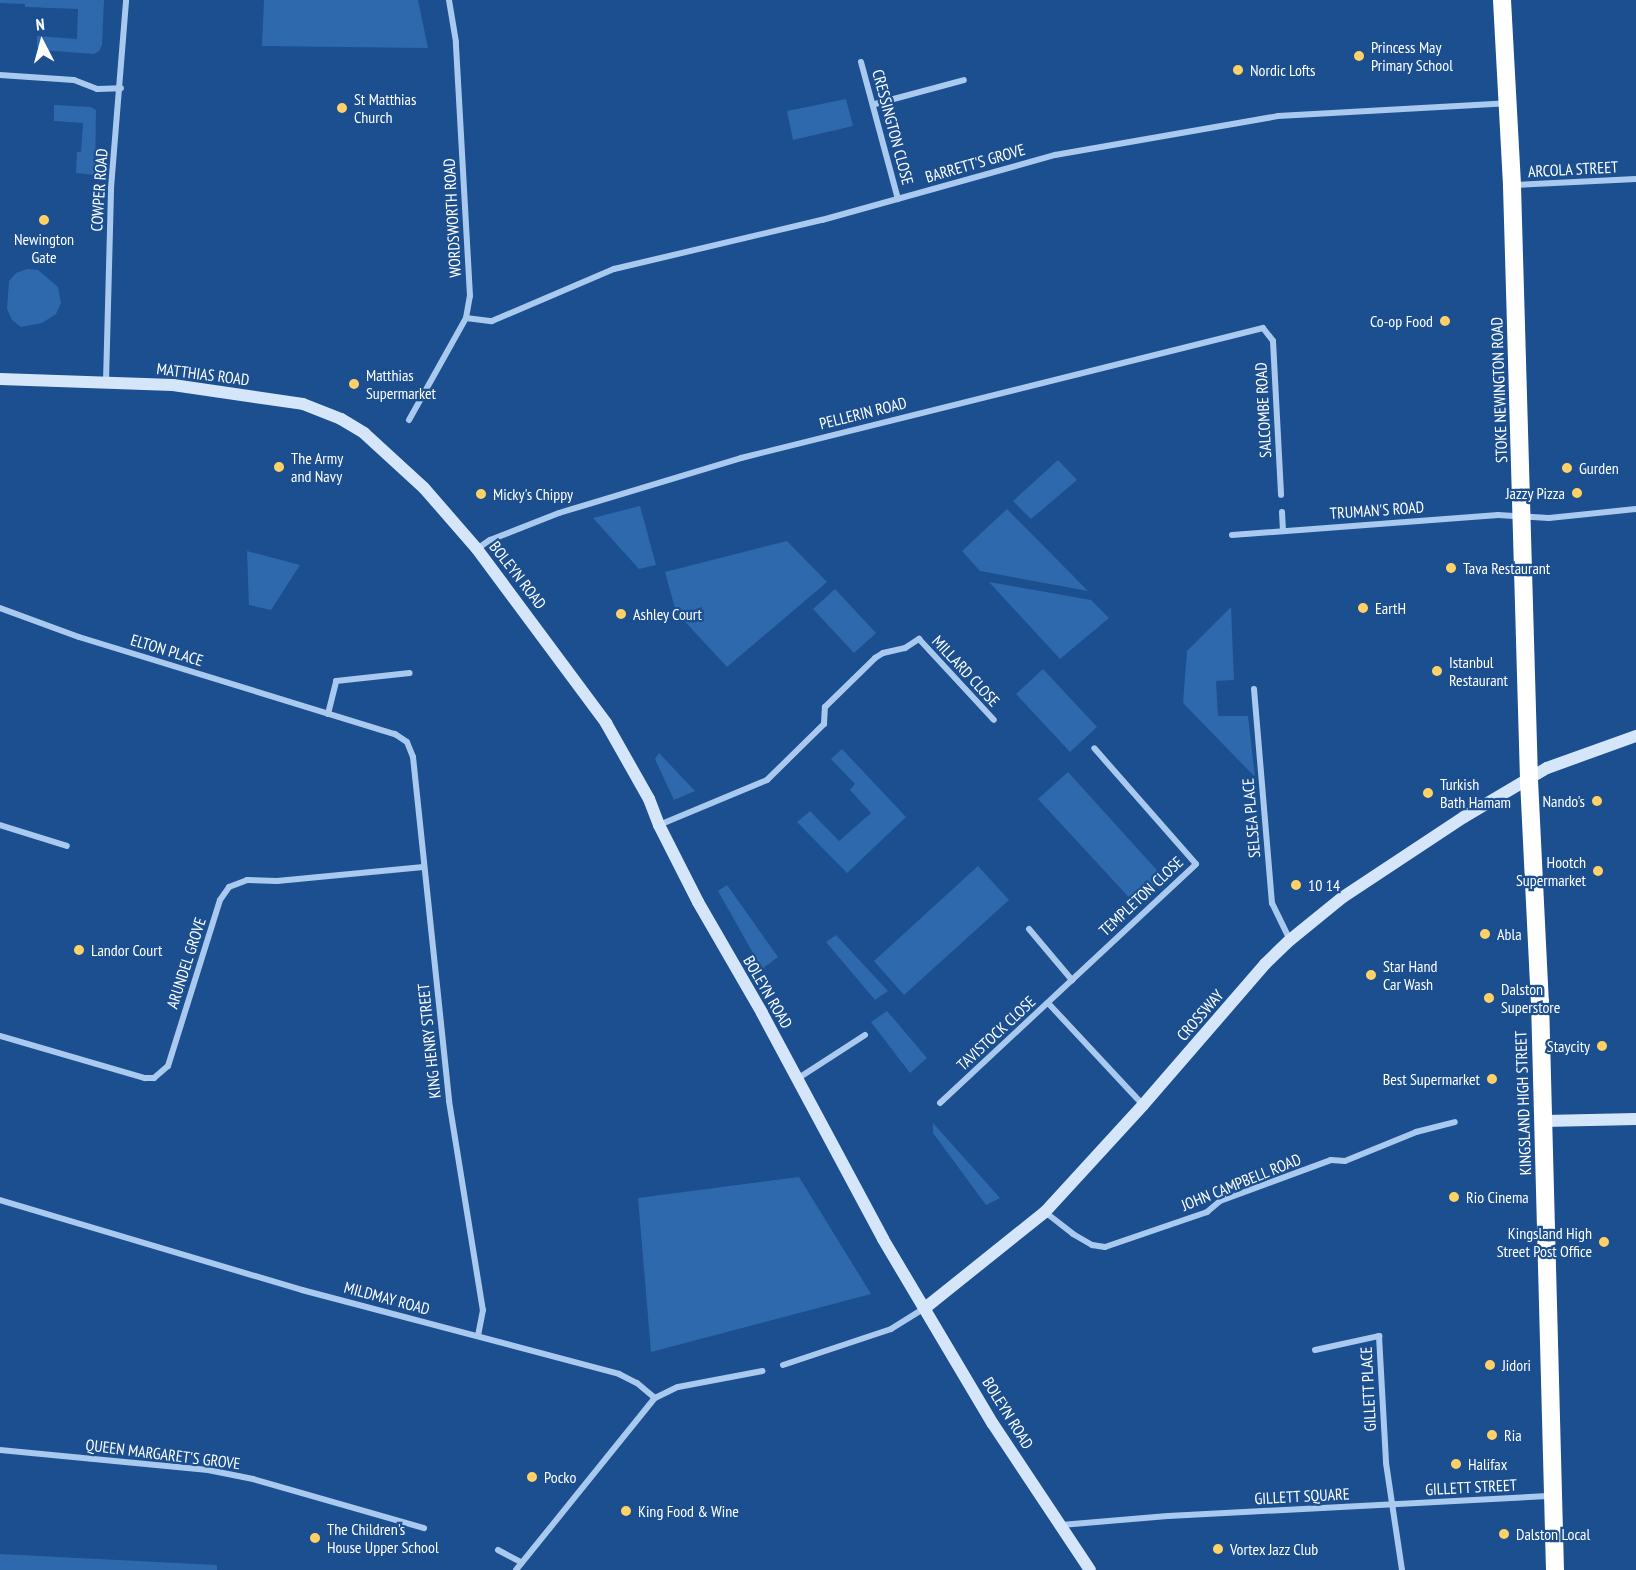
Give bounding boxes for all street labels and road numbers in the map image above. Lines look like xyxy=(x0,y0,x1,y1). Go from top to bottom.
street label: CRESSINGTON CLOSE xyxy=(868,67,918,187)
street label: BARRETT'S GROVE xyxy=(923,140,1027,186)
street label: COWPER ROAD xyxy=(87,148,111,232)
street label: ARCOLA STREET xyxy=(1527,157,1619,181)
street label: WORDSWORTH ROAD xyxy=(439,158,465,278)
street label: STOKE NEWINGTON ROAD xyxy=(1487,317,1511,463)
street label: MATTHIAS ROAD xyxy=(156,359,250,389)
street label: SALCOMBE ROAD xyxy=(1251,362,1275,458)
street label: PELLERIN ROAD xyxy=(817,393,909,433)
street label: TRUMAN'S ROAD xyxy=(1329,497,1425,523)
street label: BOLEYN ROAD xyxy=(486,537,550,613)
street label: ELTON PLACE xyxy=(129,630,205,670)
street label: MILLARD CLOSE xyxy=(928,632,1004,710)
street label: SELSEA PLACE xyxy=(1238,777,1264,859)
street label: TEMPLETON CLOSE xyxy=(1095,852,1187,940)
street label: ARUNDEL GROVE xyxy=(162,915,210,1011)
street label: BOLEYN ROAD xyxy=(739,952,797,1032)
street label: KING HENRY STREET xyxy=(413,982,445,1100)
street label: CROSSWAY xyxy=(1173,986,1227,1044)
street label: TAVISTOCK CLOSE xyxy=(953,992,1039,1074)
street label: KINGSLAND HIGH STREET xyxy=(1511,1031,1535,1175)
street label: JOHN CAMPBELL ROAD xyxy=(1178,1149,1304,1215)
street label: MILDMAY ROAD xyxy=(342,1277,432,1319)
street label: GILLETT PLACE xyxy=(1356,1346,1380,1432)
street label: BOLEYN ROAD xyxy=(978,1374,1038,1452)
street label: QUEEN MARGARET'S GROVE xyxy=(84,1435,242,1473)
street label: GILLETT STREET xyxy=(1424,1475,1518,1499)
street label: GILLETT SQUARE xyxy=(1254,1484,1350,1508)

